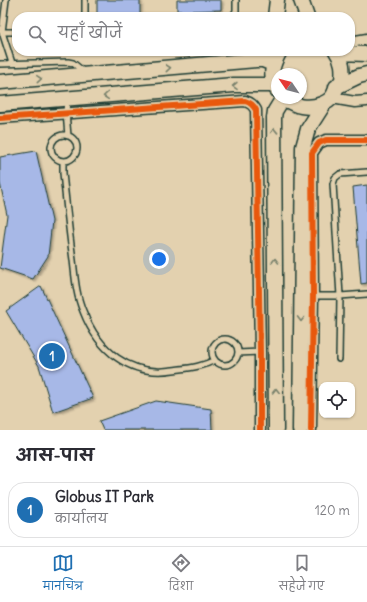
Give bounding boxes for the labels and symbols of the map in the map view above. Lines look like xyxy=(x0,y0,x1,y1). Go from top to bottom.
one-way arrow xyxy=(165,64,171,73)
north arrow xyxy=(271,68,307,104)
one-way arrow xyxy=(36,75,42,84)
one-way arrow xyxy=(232,82,238,90)
one-way arrow xyxy=(103,91,109,100)
one-way arrow xyxy=(270,128,279,134)
your location xyxy=(149,249,169,269)
one-way arrow xyxy=(271,258,279,264)
one-way arrow xyxy=(297,316,305,322)
pin: 1 xyxy=(39,341,65,371)
one-way arrow xyxy=(272,388,280,394)

